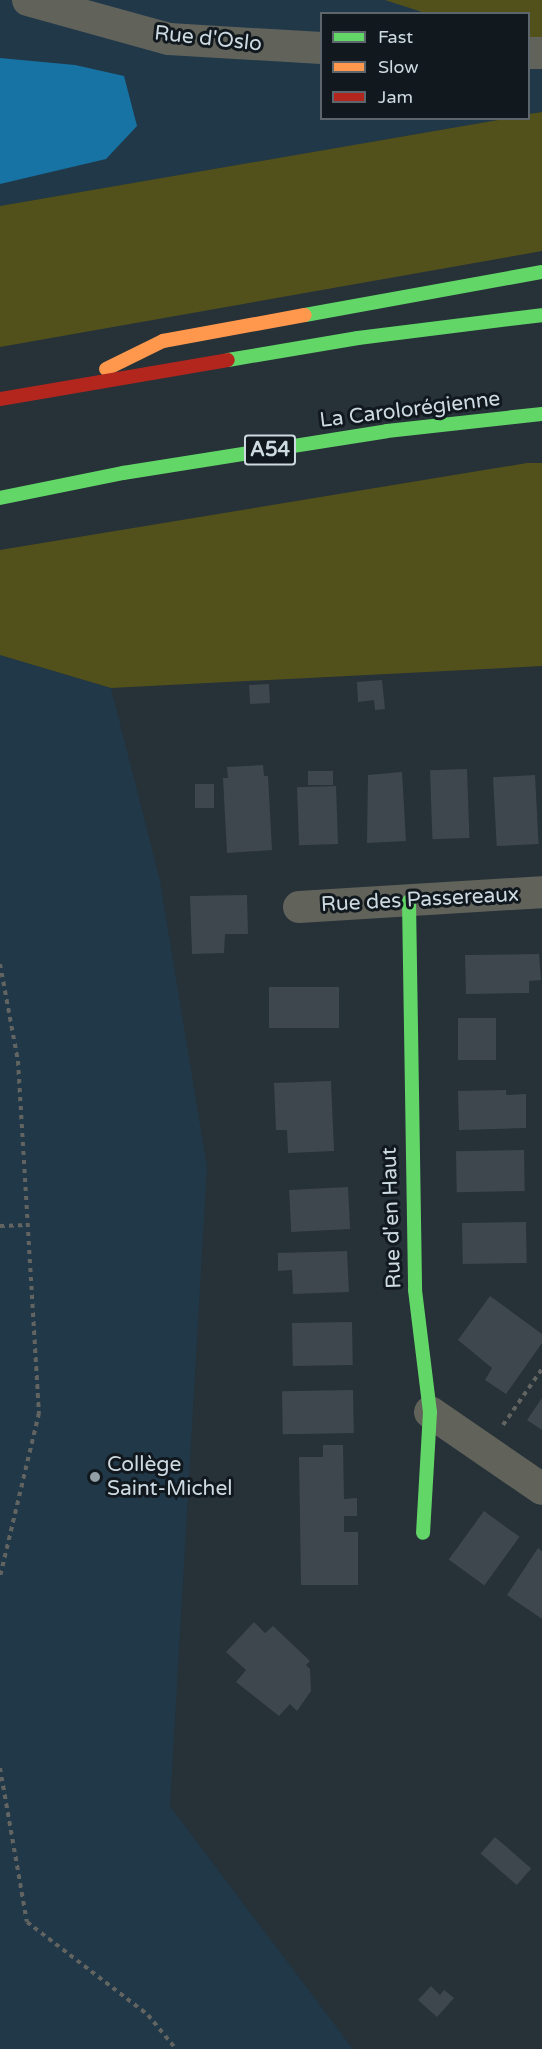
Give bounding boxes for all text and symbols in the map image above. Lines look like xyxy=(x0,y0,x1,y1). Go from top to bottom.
legend xyxy=(320,12,530,120)
street label: Rue d'Oslo xyxy=(153,21,263,57)
text: Fast xyxy=(378,26,413,48)
text: Slow xyxy=(378,56,419,78)
text: Jam xyxy=(378,86,413,108)
street label: La Carolorégienne xyxy=(318,386,502,434)
road number: A54 xyxy=(243,433,297,467)
street label: Rue des Passereaux xyxy=(320,882,520,918)
street label: Rue d'en Haut xyxy=(377,1147,407,1289)
place label: Collège Saint-Michel xyxy=(107,1452,232,1502)
marker: Collège Saint-Michel xyxy=(88,1470,102,1484)

